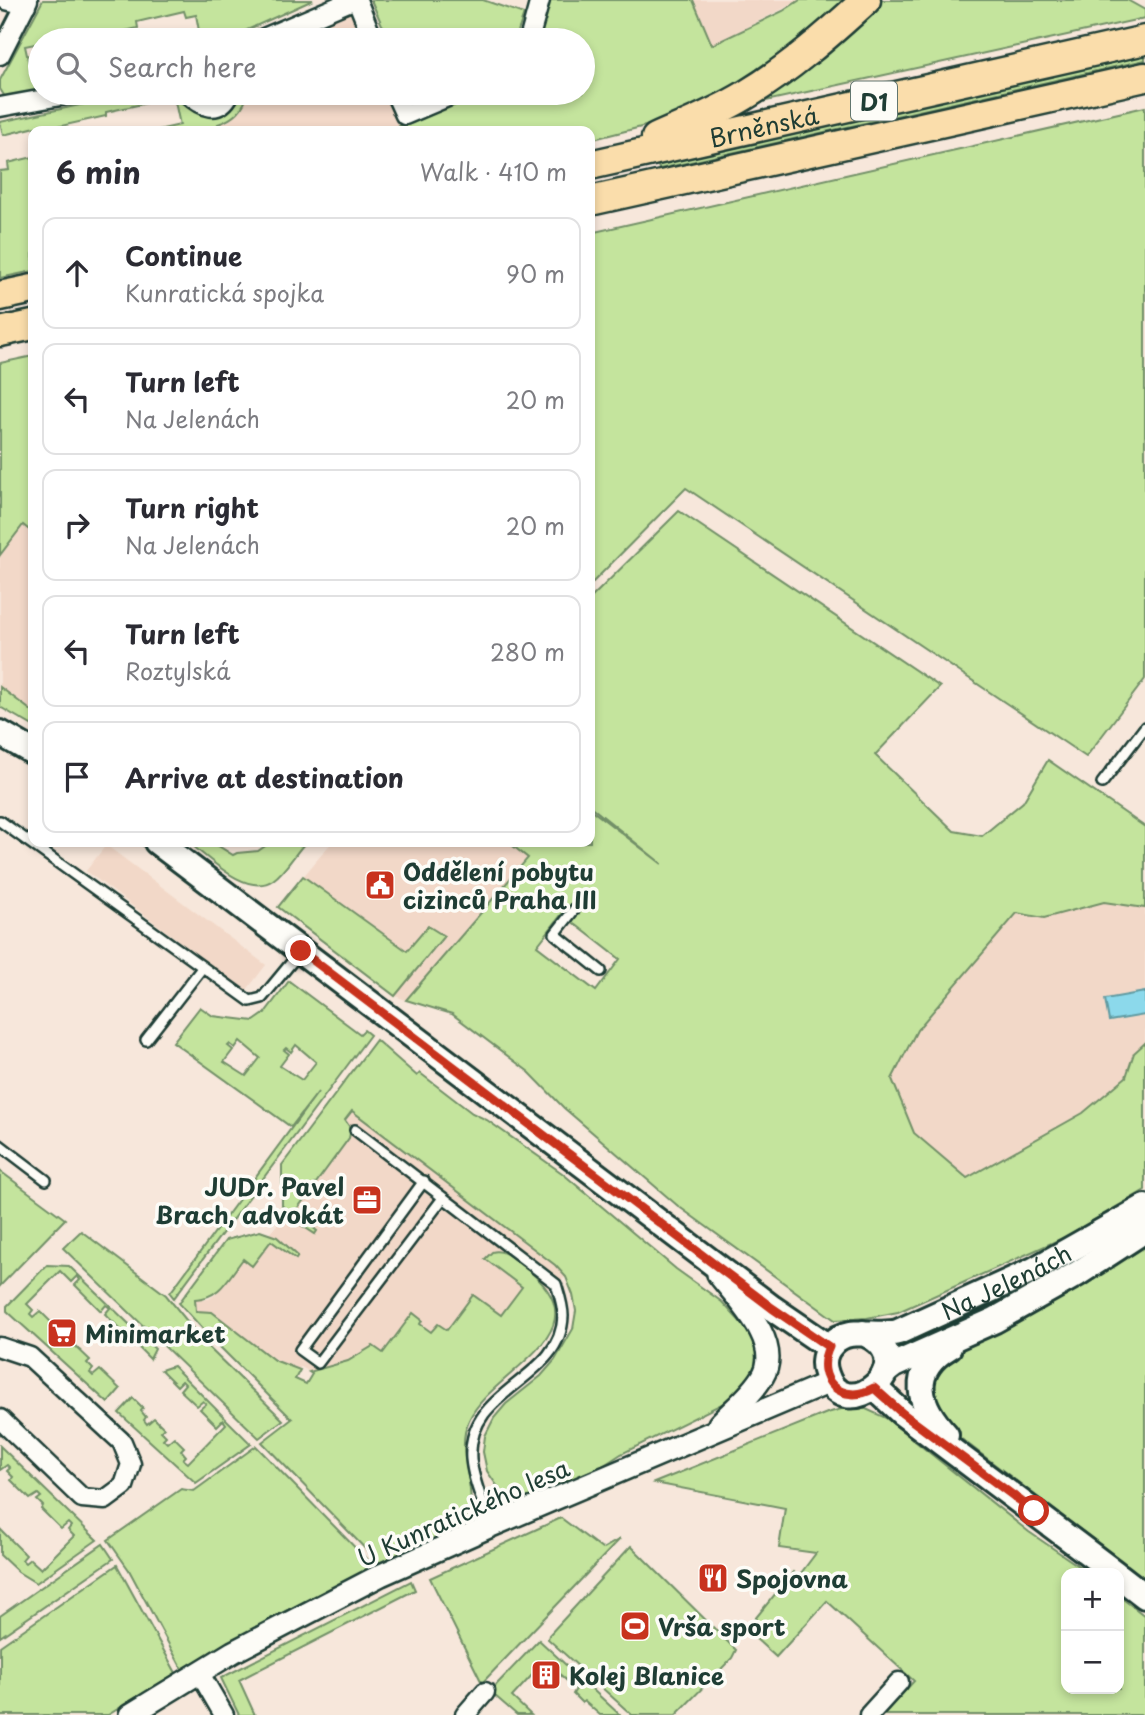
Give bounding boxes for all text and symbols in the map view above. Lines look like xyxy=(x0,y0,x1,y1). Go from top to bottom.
search box xyxy=(28,28,595,105)
text: Search here xyxy=(108,47,257,86)
icon: search xyxy=(52,48,90,86)
road number: D1 xyxy=(851,82,897,120)
street label: Brněnská xyxy=(706,96,822,156)
text: 6 min xyxy=(56,149,141,194)
text: Walk · 410 m xyxy=(420,154,567,189)
text: Continue xyxy=(125,236,242,275)
icon: ahead xyxy=(58,254,96,292)
text: 90 m xyxy=(506,256,565,291)
text: Kunratická spojka xyxy=(125,275,324,310)
text: Turn left xyxy=(125,362,240,401)
icon: left xyxy=(58,380,96,418)
text: 20 m xyxy=(506,382,565,417)
text: Na Jelenách xyxy=(125,401,260,436)
text: Turn right xyxy=(125,488,259,527)
icon: right xyxy=(58,506,96,544)
text: 20 m xyxy=(506,508,565,543)
text: Na Jelenách xyxy=(125,527,260,562)
text: Turn left xyxy=(125,614,240,653)
icon: left xyxy=(58,632,96,670)
text: 280 m xyxy=(490,634,565,669)
text: Roztylská xyxy=(125,653,230,688)
icon: arrive xyxy=(58,758,96,796)
text: Arrive at destination xyxy=(125,758,404,797)
place label: Oddělení pobytu cizinců Praha III xyxy=(403,853,596,917)
public building icon: Oddělení pobytu cizinců Praha III xyxy=(363,868,397,902)
route end xyxy=(285,935,316,966)
place label: JUDr. Pavel Brach, advokát xyxy=(155,1168,344,1232)
office icon: JUDr. Pavel Brach, advokát xyxy=(350,1183,384,1217)
street label: Na Jelenách xyxy=(935,1235,1078,1328)
place label: Minimarket xyxy=(85,1315,226,1351)
supermarket icon: Minimarket xyxy=(45,1316,79,1350)
street label: U Kunratického lesa xyxy=(351,1449,575,1575)
route start xyxy=(1018,1495,1049,1526)
place label: Spojovna xyxy=(736,1560,848,1596)
restaurant icon: Spojovna xyxy=(696,1561,730,1595)
map controls xyxy=(1061,1568,1124,1694)
button: + xyxy=(1061,1568,1124,1631)
place label: Vrša sport xyxy=(658,1608,786,1644)
sports icon: Vrša sport xyxy=(618,1609,652,1643)
button: − xyxy=(1061,1631,1124,1694)
place label: Kolej Blanice xyxy=(569,1657,724,1693)
building icon: Kolej Blanice xyxy=(529,1658,563,1692)

